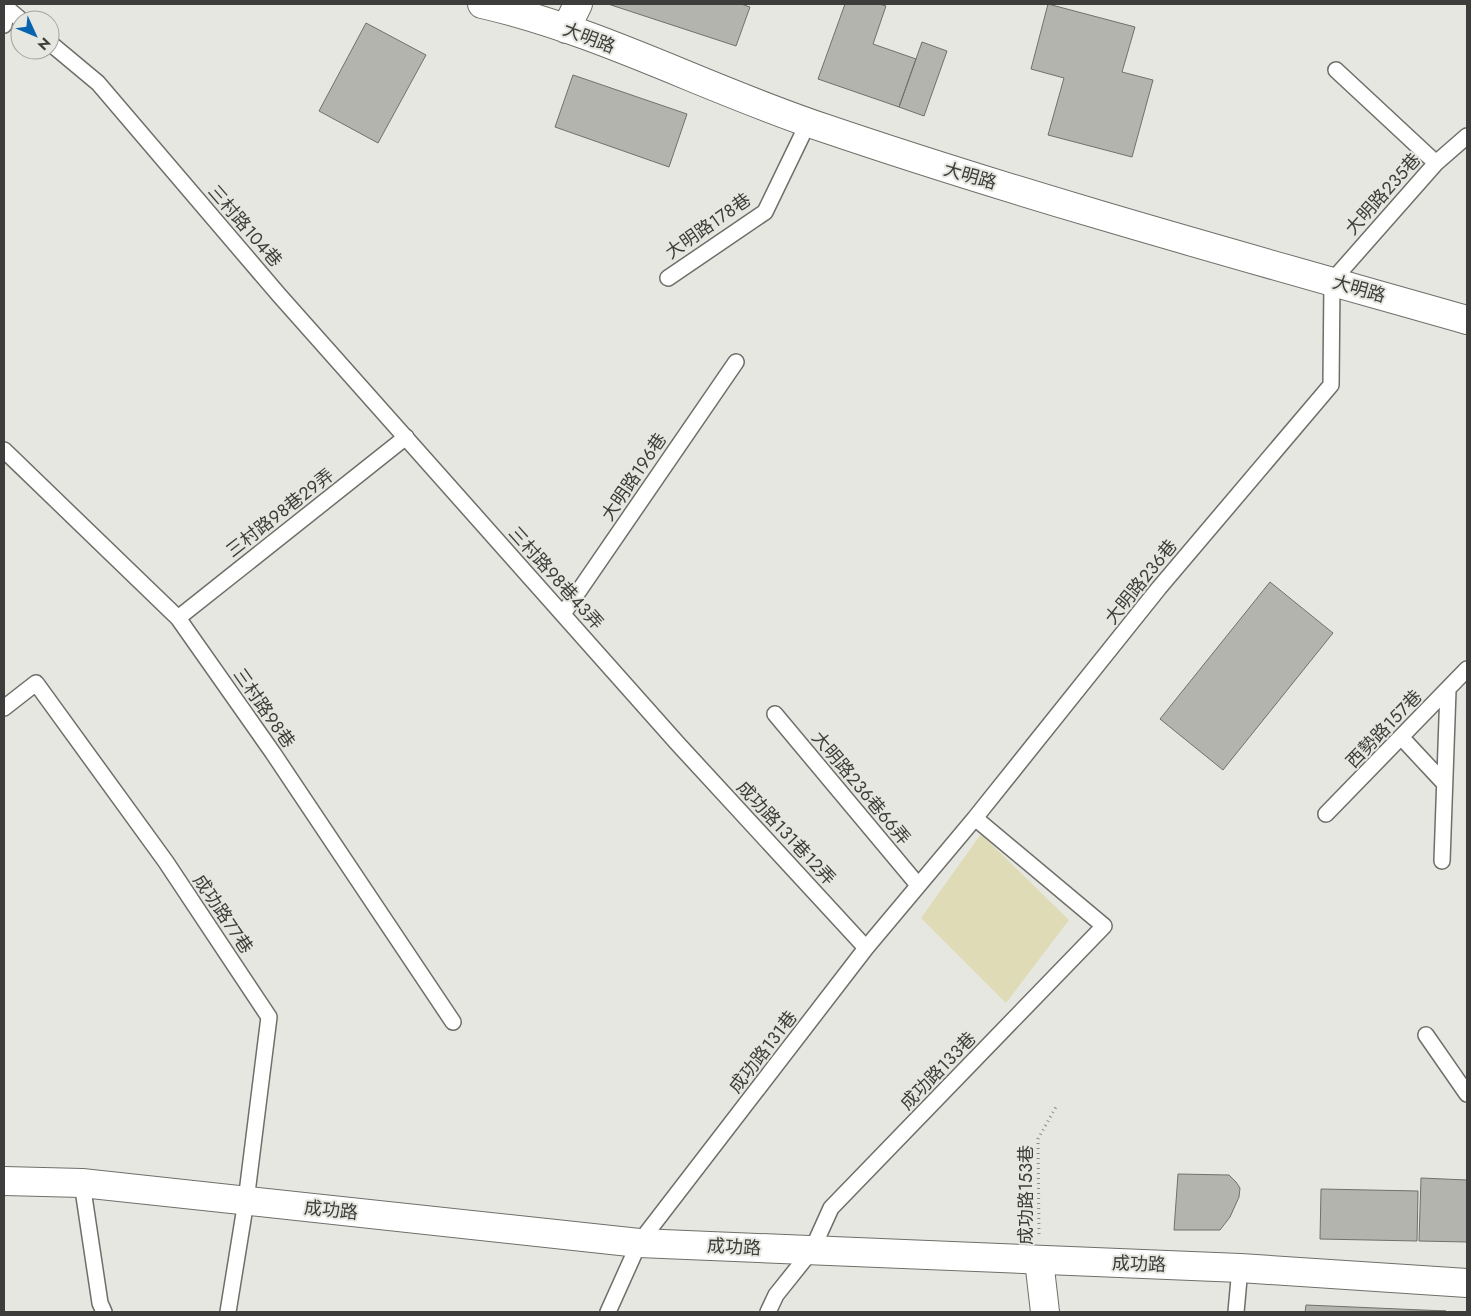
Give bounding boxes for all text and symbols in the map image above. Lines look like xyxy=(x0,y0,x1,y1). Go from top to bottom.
north arrow xyxy=(10,10,60,60)
street label: 大明路 xyxy=(559,16,619,60)
text: N xyxy=(33,33,55,55)
street label: 大明路235巷 xyxy=(1339,147,1427,241)
street label: 大明路 xyxy=(940,156,1000,196)
street label: 三村路104巷 xyxy=(202,179,288,273)
street label: 大明路178巷 xyxy=(660,187,756,265)
street label: 大明路 xyxy=(1329,269,1389,309)
street label: 大明路196巷 xyxy=(595,428,673,526)
street label: 三村路98巷29弄 xyxy=(220,462,340,564)
street label: 三村路98巷43弄 xyxy=(503,521,609,635)
street label: 大明路236巷 xyxy=(1099,534,1183,630)
street label: 三村路98巷 xyxy=(227,663,301,753)
street label: 西勢路157巷 xyxy=(1340,684,1428,774)
street label: 大明路236巷66弄 xyxy=(806,726,916,850)
street label: 成功路131巷12弄 xyxy=(731,775,841,891)
street label: 成功路77巷 xyxy=(187,869,259,959)
street label: 成功路131巷 xyxy=(723,1005,803,1099)
street label: 成功路133巷 xyxy=(894,1026,982,1116)
street label: 成功路153巷 xyxy=(1013,1145,1039,1245)
street label: 成功路 xyxy=(303,1194,359,1226)
street label: 成功路 xyxy=(706,1233,762,1261)
street label: 成功路 xyxy=(1112,1250,1166,1278)

